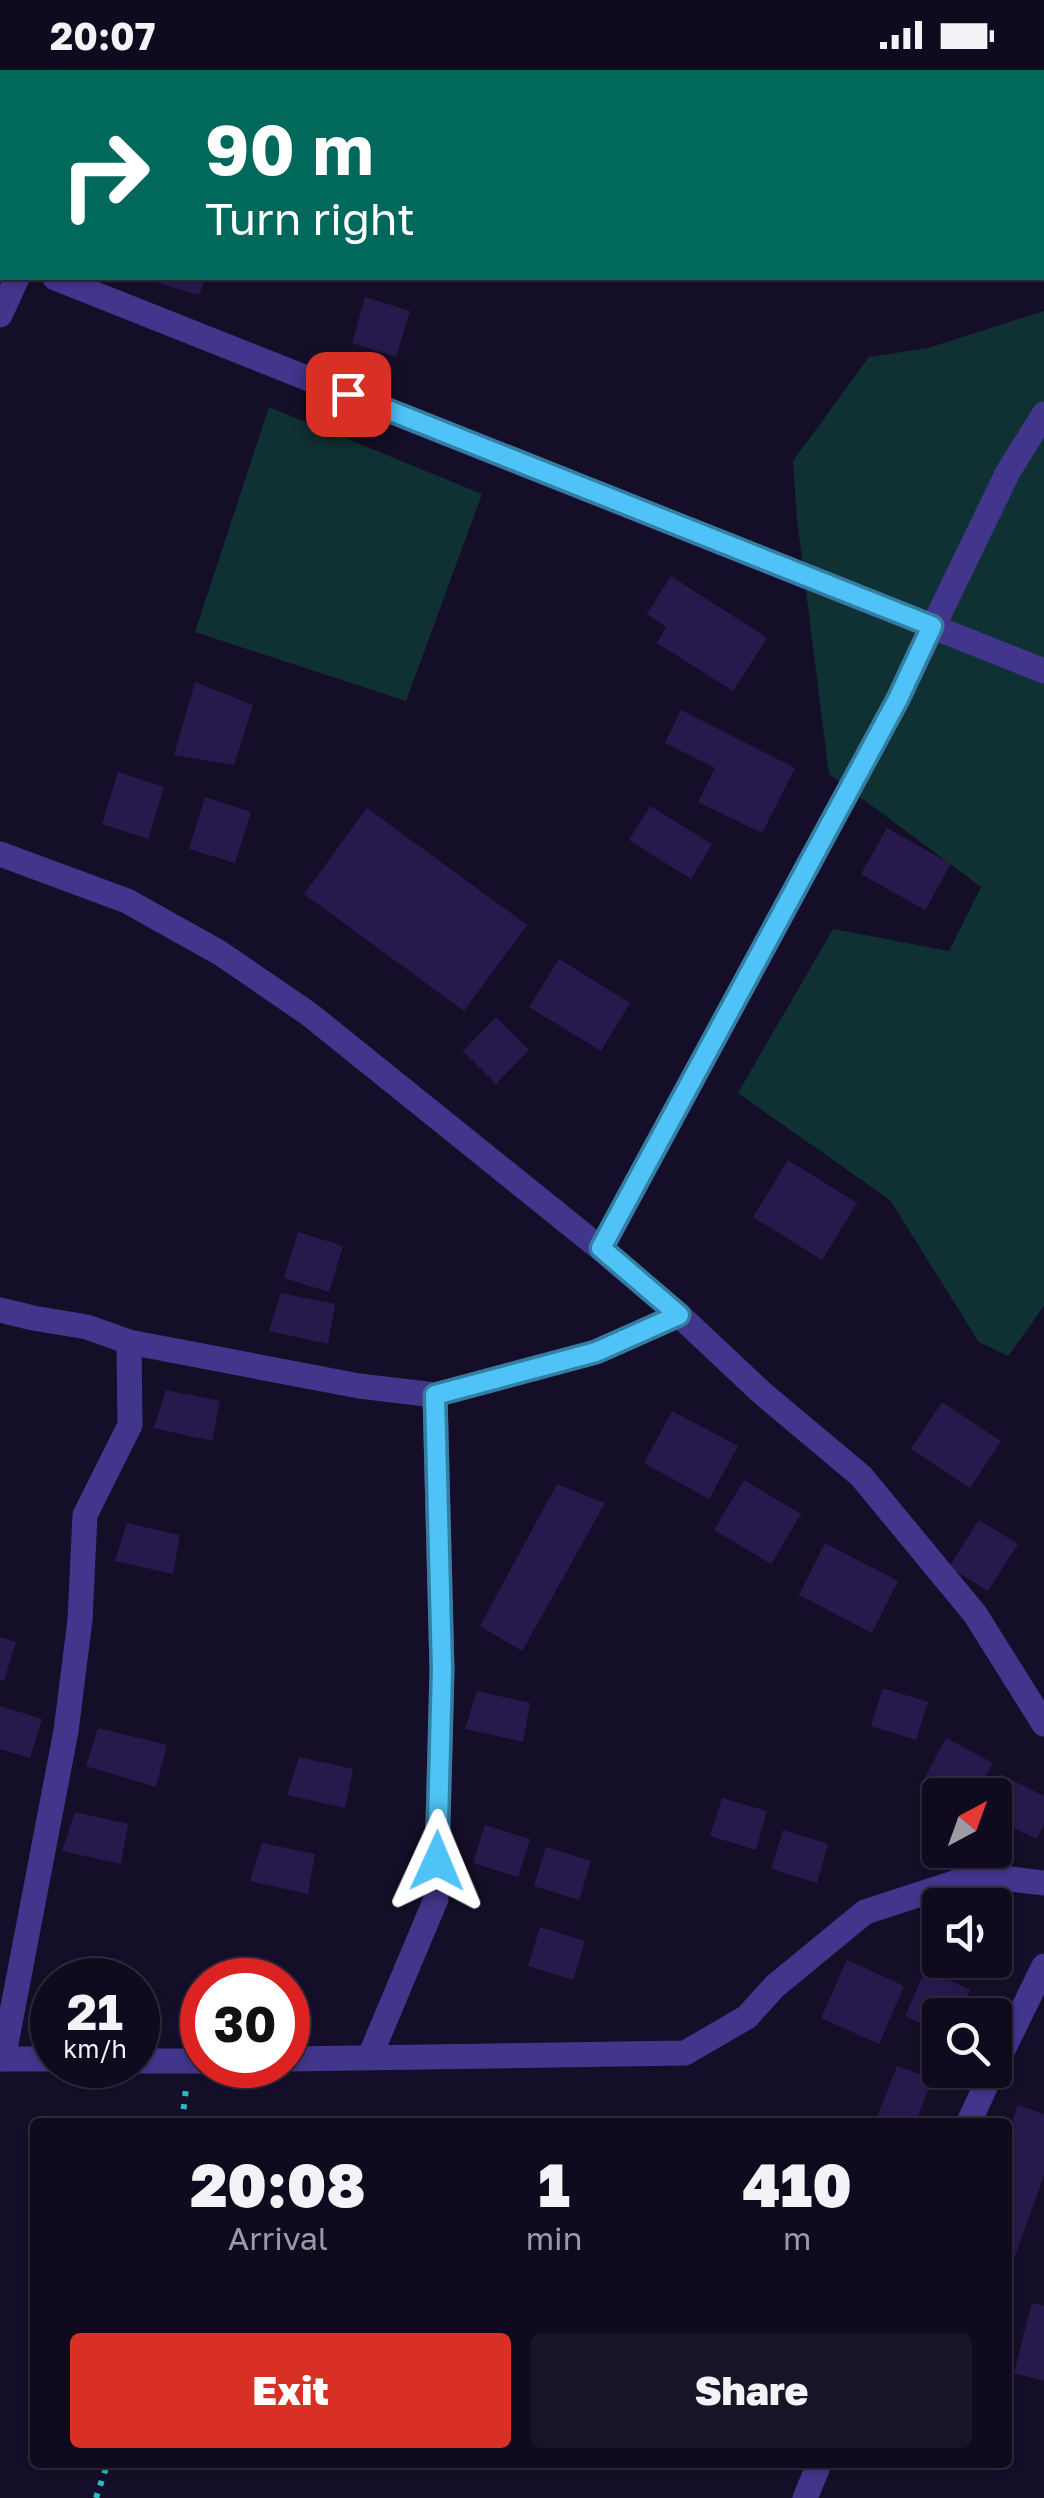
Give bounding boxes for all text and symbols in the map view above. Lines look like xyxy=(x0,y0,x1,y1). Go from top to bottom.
text: 20:07 xyxy=(50,13,155,58)
text: 90 m xyxy=(205,106,374,190)
icon: right xyxy=(40,110,170,240)
text: Turn right xyxy=(205,191,415,245)
pin xyxy=(306,352,391,437)
icon: arrive xyxy=(321,367,376,422)
north arrow xyxy=(922,1778,1012,1868)
map controls xyxy=(922,1778,1012,2088)
position arrow xyxy=(385,1809,489,1913)
button: sound xyxy=(922,1888,1012,1978)
speed limit sign: 30 xyxy=(180,1958,310,2088)
text: 21 xyxy=(67,1981,123,2041)
button: search xyxy=(922,1998,1012,2088)
text: km/h xyxy=(63,2033,127,2064)
text: 20:08 xyxy=(190,2148,366,2220)
text: 1 xyxy=(538,2148,570,2220)
text: 410 xyxy=(742,2148,852,2220)
text: Arrival xyxy=(228,2219,328,2257)
text: min xyxy=(526,2219,582,2257)
text: m xyxy=(783,2219,811,2257)
button: Exit xyxy=(70,2333,511,2448)
button: Share xyxy=(531,2333,972,2448)

